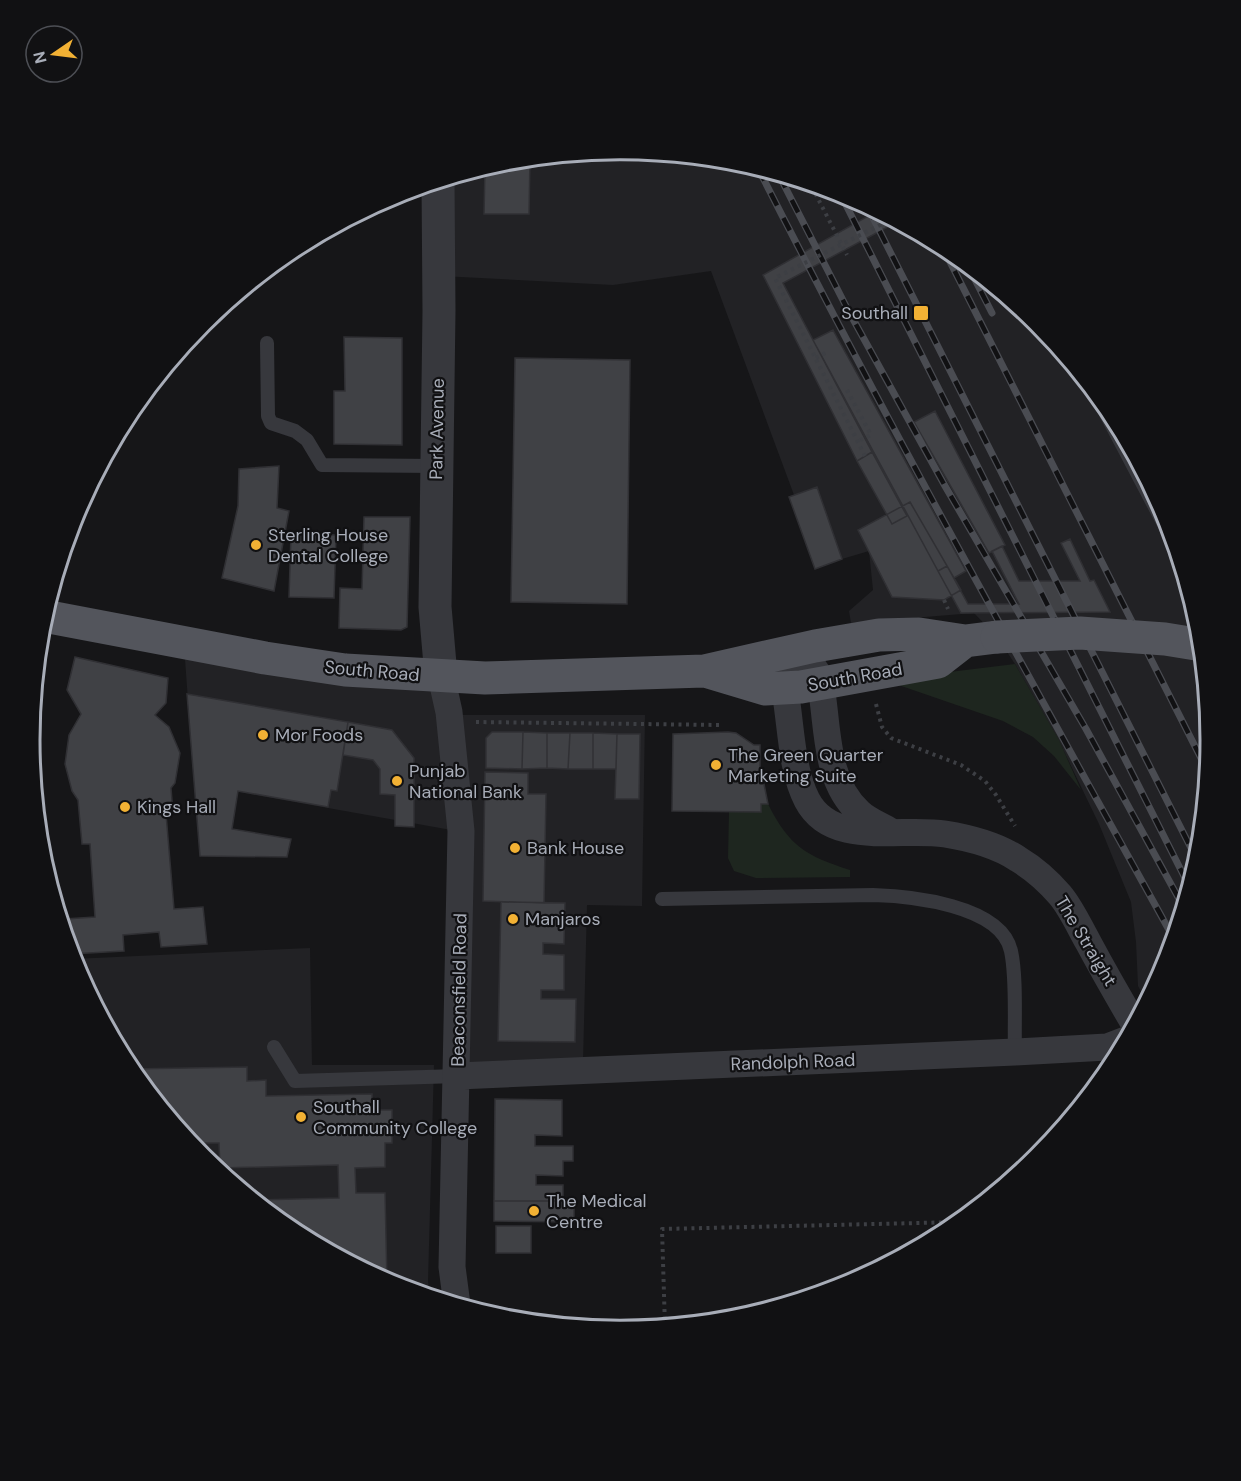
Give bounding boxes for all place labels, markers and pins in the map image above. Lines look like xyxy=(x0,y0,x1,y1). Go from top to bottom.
place label: Southall xyxy=(841,301,908,325)
marker: Southall xyxy=(912,304,930,322)
place label: Sterling House Dental College xyxy=(268,523,388,568)
marker: Sterling House Dental College xyxy=(249,538,263,552)
place label: Mor Foods xyxy=(275,723,363,747)
marker: Mor Foods xyxy=(256,728,270,742)
place label: The Green Quarter Marketing Suite xyxy=(728,743,884,788)
marker: The Green Quarter Marketing Suite xyxy=(709,758,723,772)
place label: Punjab National Bank xyxy=(409,759,522,804)
marker: Punjab National Bank xyxy=(390,774,404,788)
place label: Kings Hall xyxy=(137,795,216,819)
marker: Kings Hall xyxy=(118,800,132,814)
place label: Bank House xyxy=(527,836,624,860)
marker: Bank House xyxy=(508,841,522,855)
place label: Manjaros xyxy=(525,907,600,931)
marker: Manjaros xyxy=(506,912,520,926)
place label: Southall Community College xyxy=(313,1095,477,1140)
marker: Southall Community College xyxy=(294,1110,308,1124)
place label: The Medical Centre xyxy=(546,1189,647,1234)
marker: The Medical Centre xyxy=(527,1204,541,1218)

